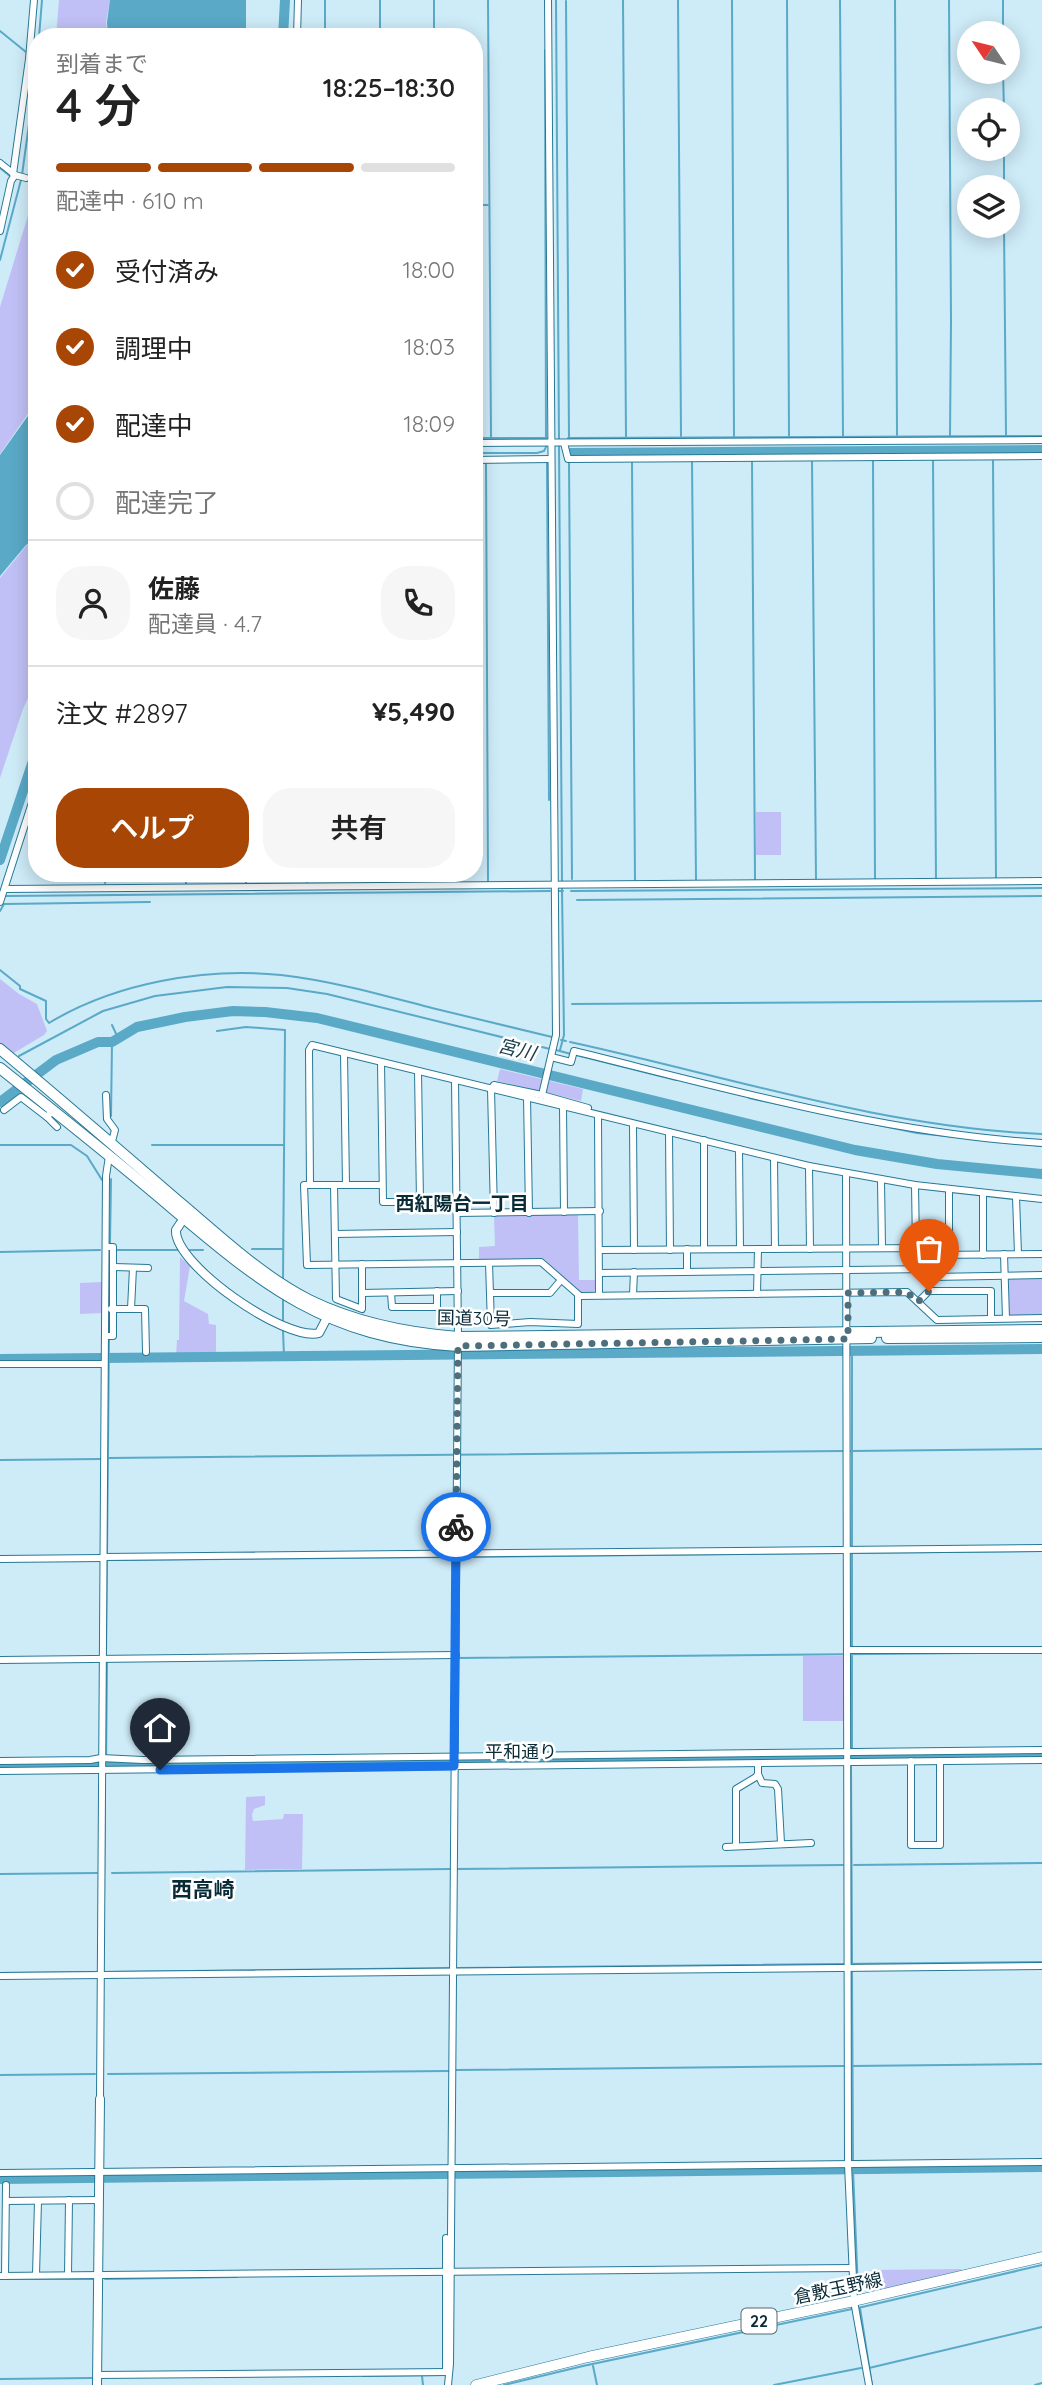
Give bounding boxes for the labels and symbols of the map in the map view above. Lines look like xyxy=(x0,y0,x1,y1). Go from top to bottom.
north arrow xyxy=(957,21,1020,84)
water label: 宮川 xyxy=(496,1033,540,1066)
district label: 西紅陽台一丁目 xyxy=(395,1191,529,1215)
pin xyxy=(899,1219,959,1291)
street label: 国道30号 xyxy=(437,1306,511,1330)
courier xyxy=(421,1492,491,1562)
pin xyxy=(130,1698,190,1770)
street label: 平和通り xyxy=(485,1740,557,1763)
district label: 西高崎 xyxy=(172,1876,235,1902)
street label: 倉敷玉野線 xyxy=(792,2267,884,2309)
road number: 22 xyxy=(742,2308,776,2334)

